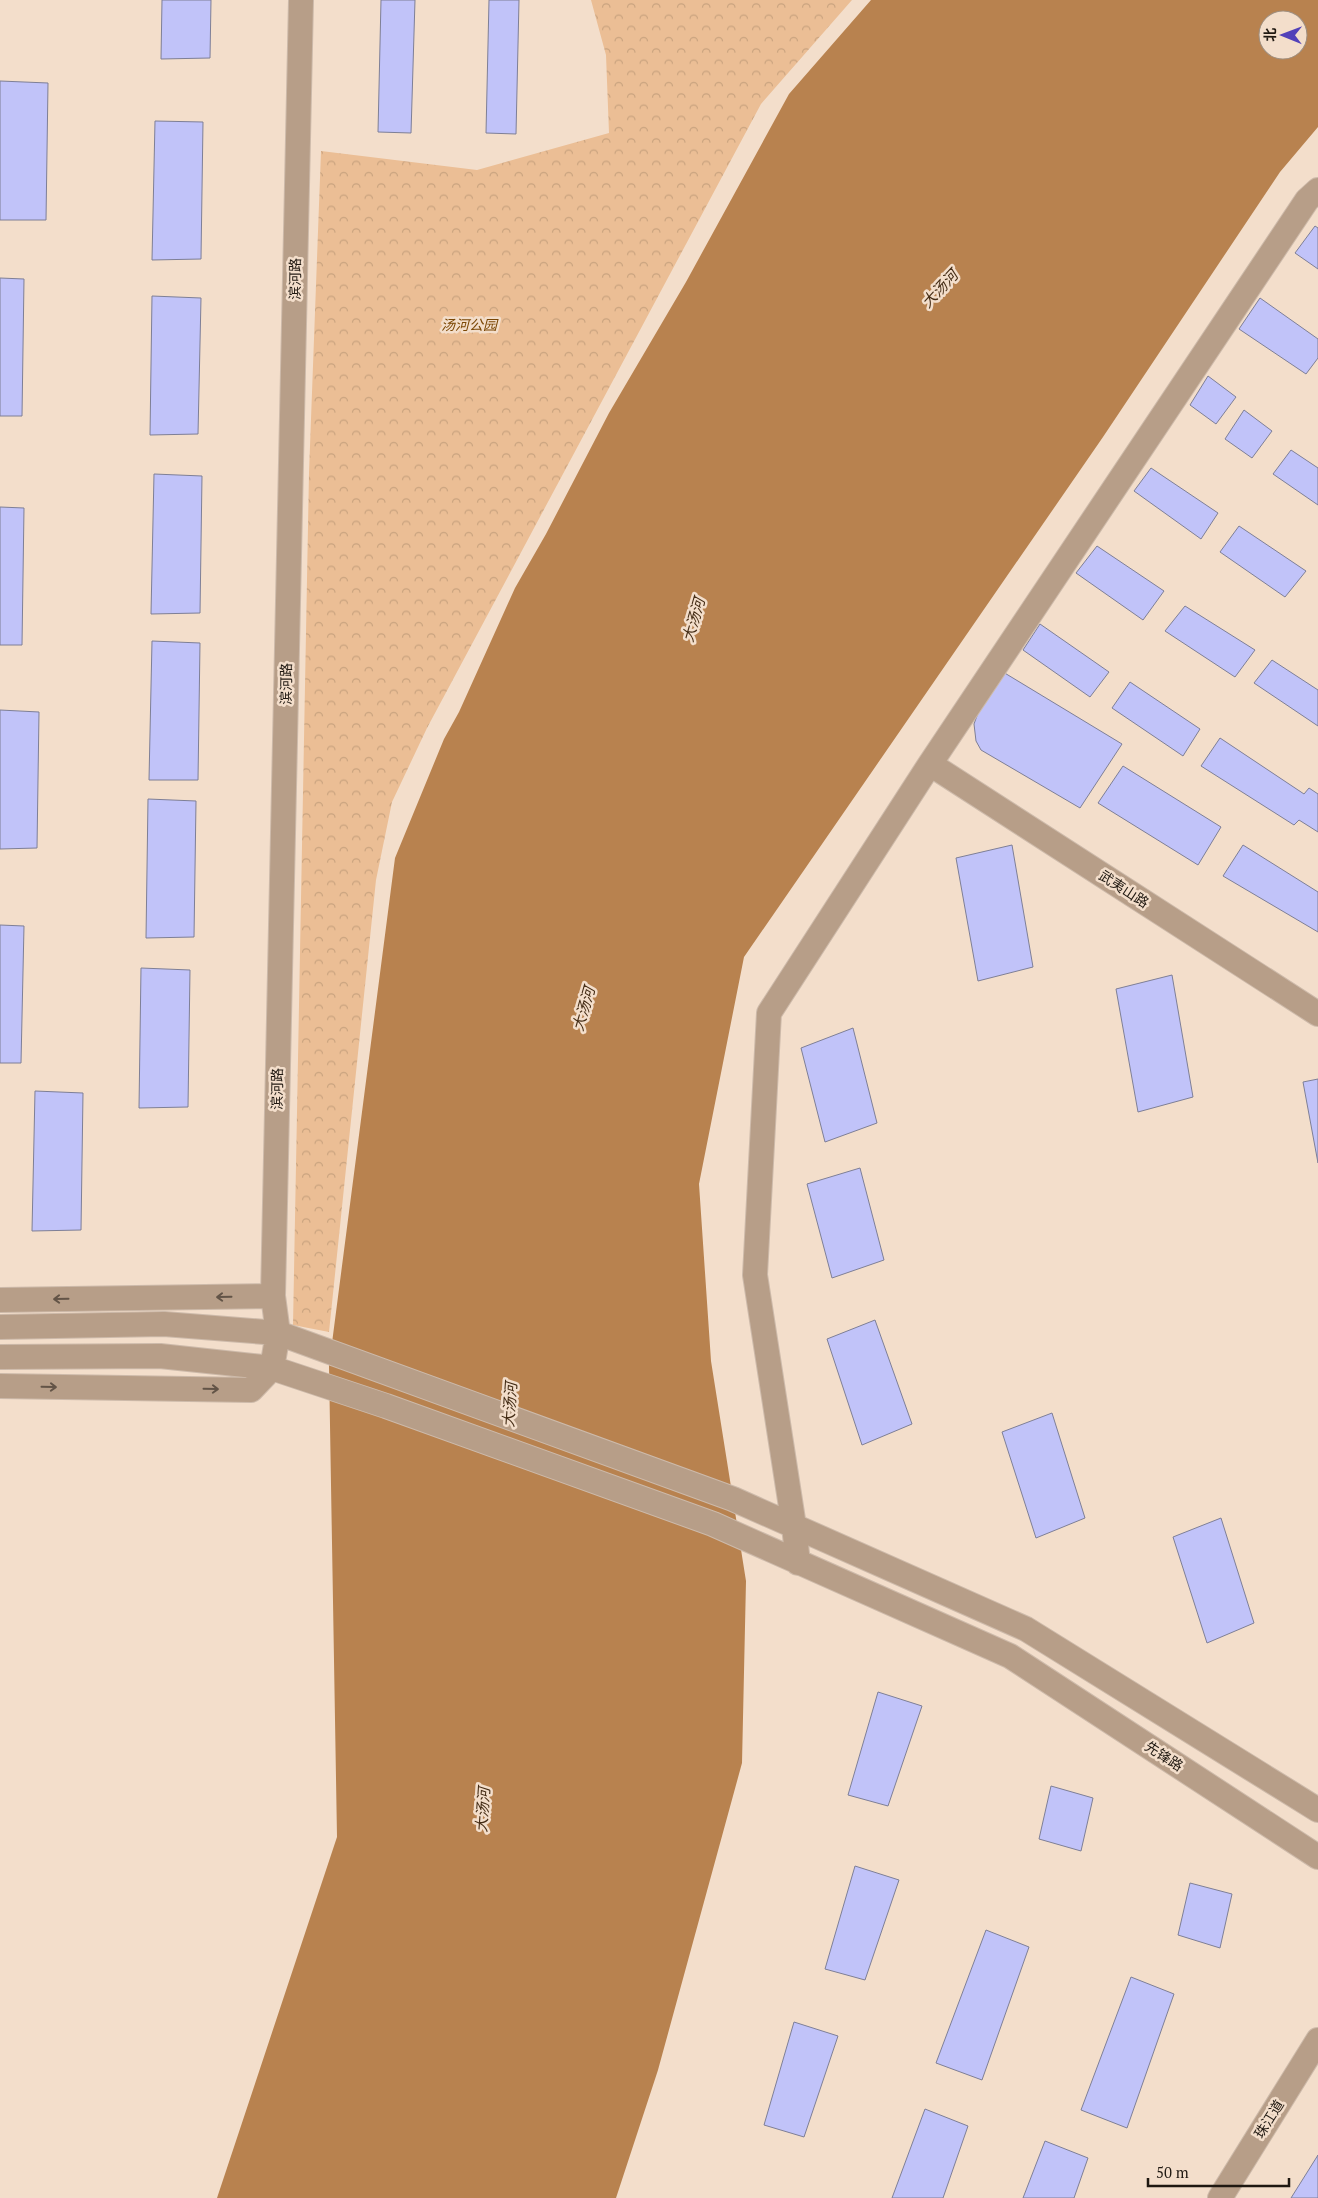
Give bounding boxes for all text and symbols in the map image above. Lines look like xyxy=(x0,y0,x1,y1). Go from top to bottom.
north arrow xyxy=(1258,10,1308,60)
text: 北 xyxy=(1260,28,1279,42)
street label: 滨河路 xyxy=(285,258,304,300)
water label: 大汤河 xyxy=(917,263,964,312)
park label: 汤河公园 xyxy=(441,315,499,334)
water label: 大汤河 xyxy=(677,592,710,644)
street label: 滨河路 xyxy=(276,663,295,705)
street label: 武夷山路 xyxy=(1096,865,1153,912)
water label: 大汤河 xyxy=(567,981,600,1033)
street label: 滨河路 xyxy=(267,1068,286,1110)
one-way arrow xyxy=(216,1292,232,1302)
one-way arrow xyxy=(54,1295,70,1304)
water label: 大汤河 xyxy=(497,1379,521,1428)
one-way arrow xyxy=(40,1382,56,1392)
one-way arrow xyxy=(202,1384,219,1394)
street label: 先锋路 xyxy=(1141,1736,1187,1775)
water label: 大汤河 xyxy=(470,1784,494,1833)
street label: 珠江道 xyxy=(1249,2096,1288,2142)
scale bar xyxy=(1148,2156,1289,2188)
text: 50 m xyxy=(1156,2162,1189,2182)

